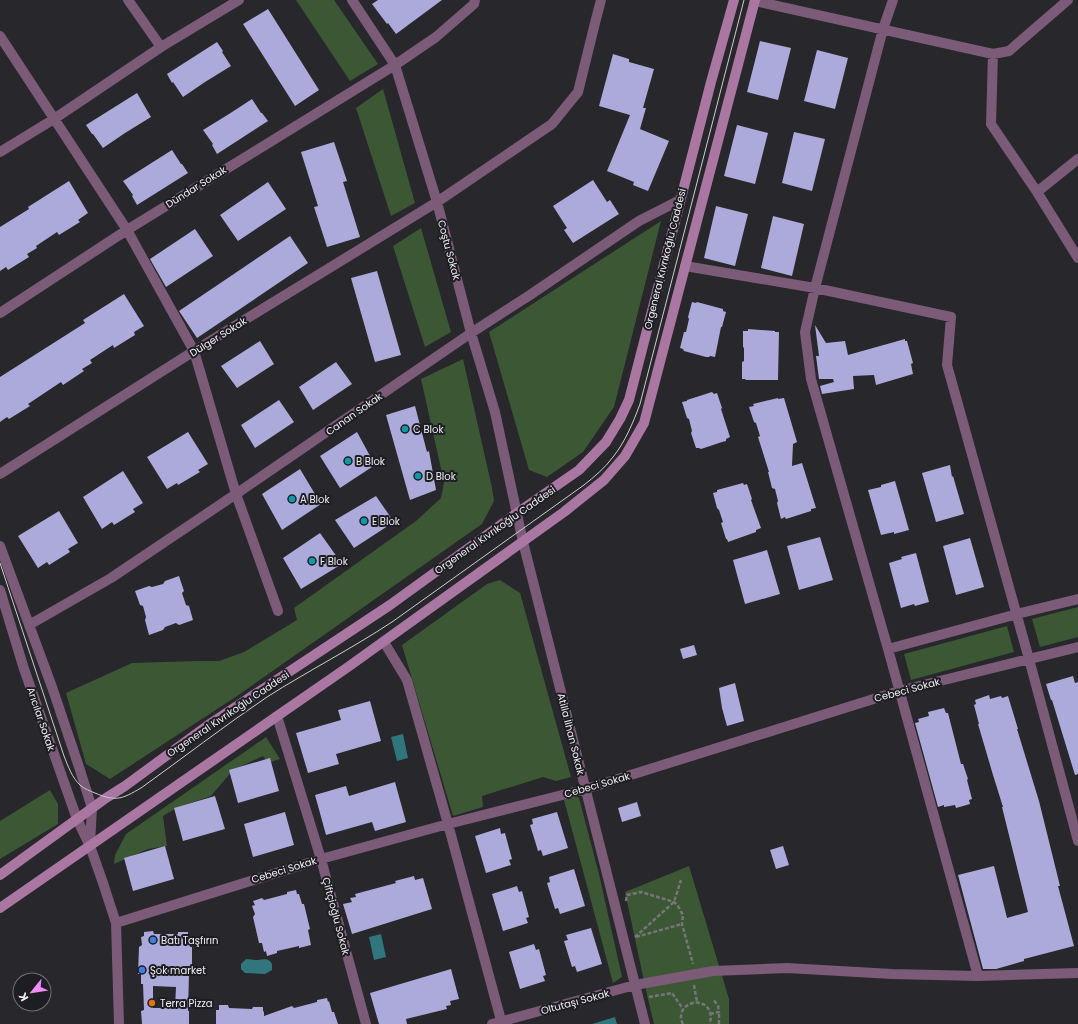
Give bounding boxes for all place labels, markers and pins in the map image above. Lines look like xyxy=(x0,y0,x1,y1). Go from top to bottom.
place label: C Blok xyxy=(413,422,444,437)
marker: C Blok xyxy=(400,424,410,434)
place label: B Blok xyxy=(356,454,386,469)
marker: B Blok xyxy=(343,456,353,466)
place label: D Blok xyxy=(426,469,457,484)
marker: D Blok xyxy=(413,471,423,481)
place label: A Blok xyxy=(300,492,330,507)
marker: A Blok xyxy=(287,494,297,504)
place label: E Blok xyxy=(372,514,401,529)
marker: E Blok xyxy=(359,516,369,526)
place label: F Blok xyxy=(320,554,349,569)
marker: F Blok xyxy=(307,556,317,566)
place label: Batı Taşfırın xyxy=(161,933,218,948)
marker: Batı Taşfırın xyxy=(148,935,158,945)
place label: Şok market xyxy=(150,963,206,978)
marker: Şok market xyxy=(137,965,147,975)
place label: Terra Pizza xyxy=(160,996,213,1011)
marker: Terra Pizza xyxy=(147,998,157,1008)

